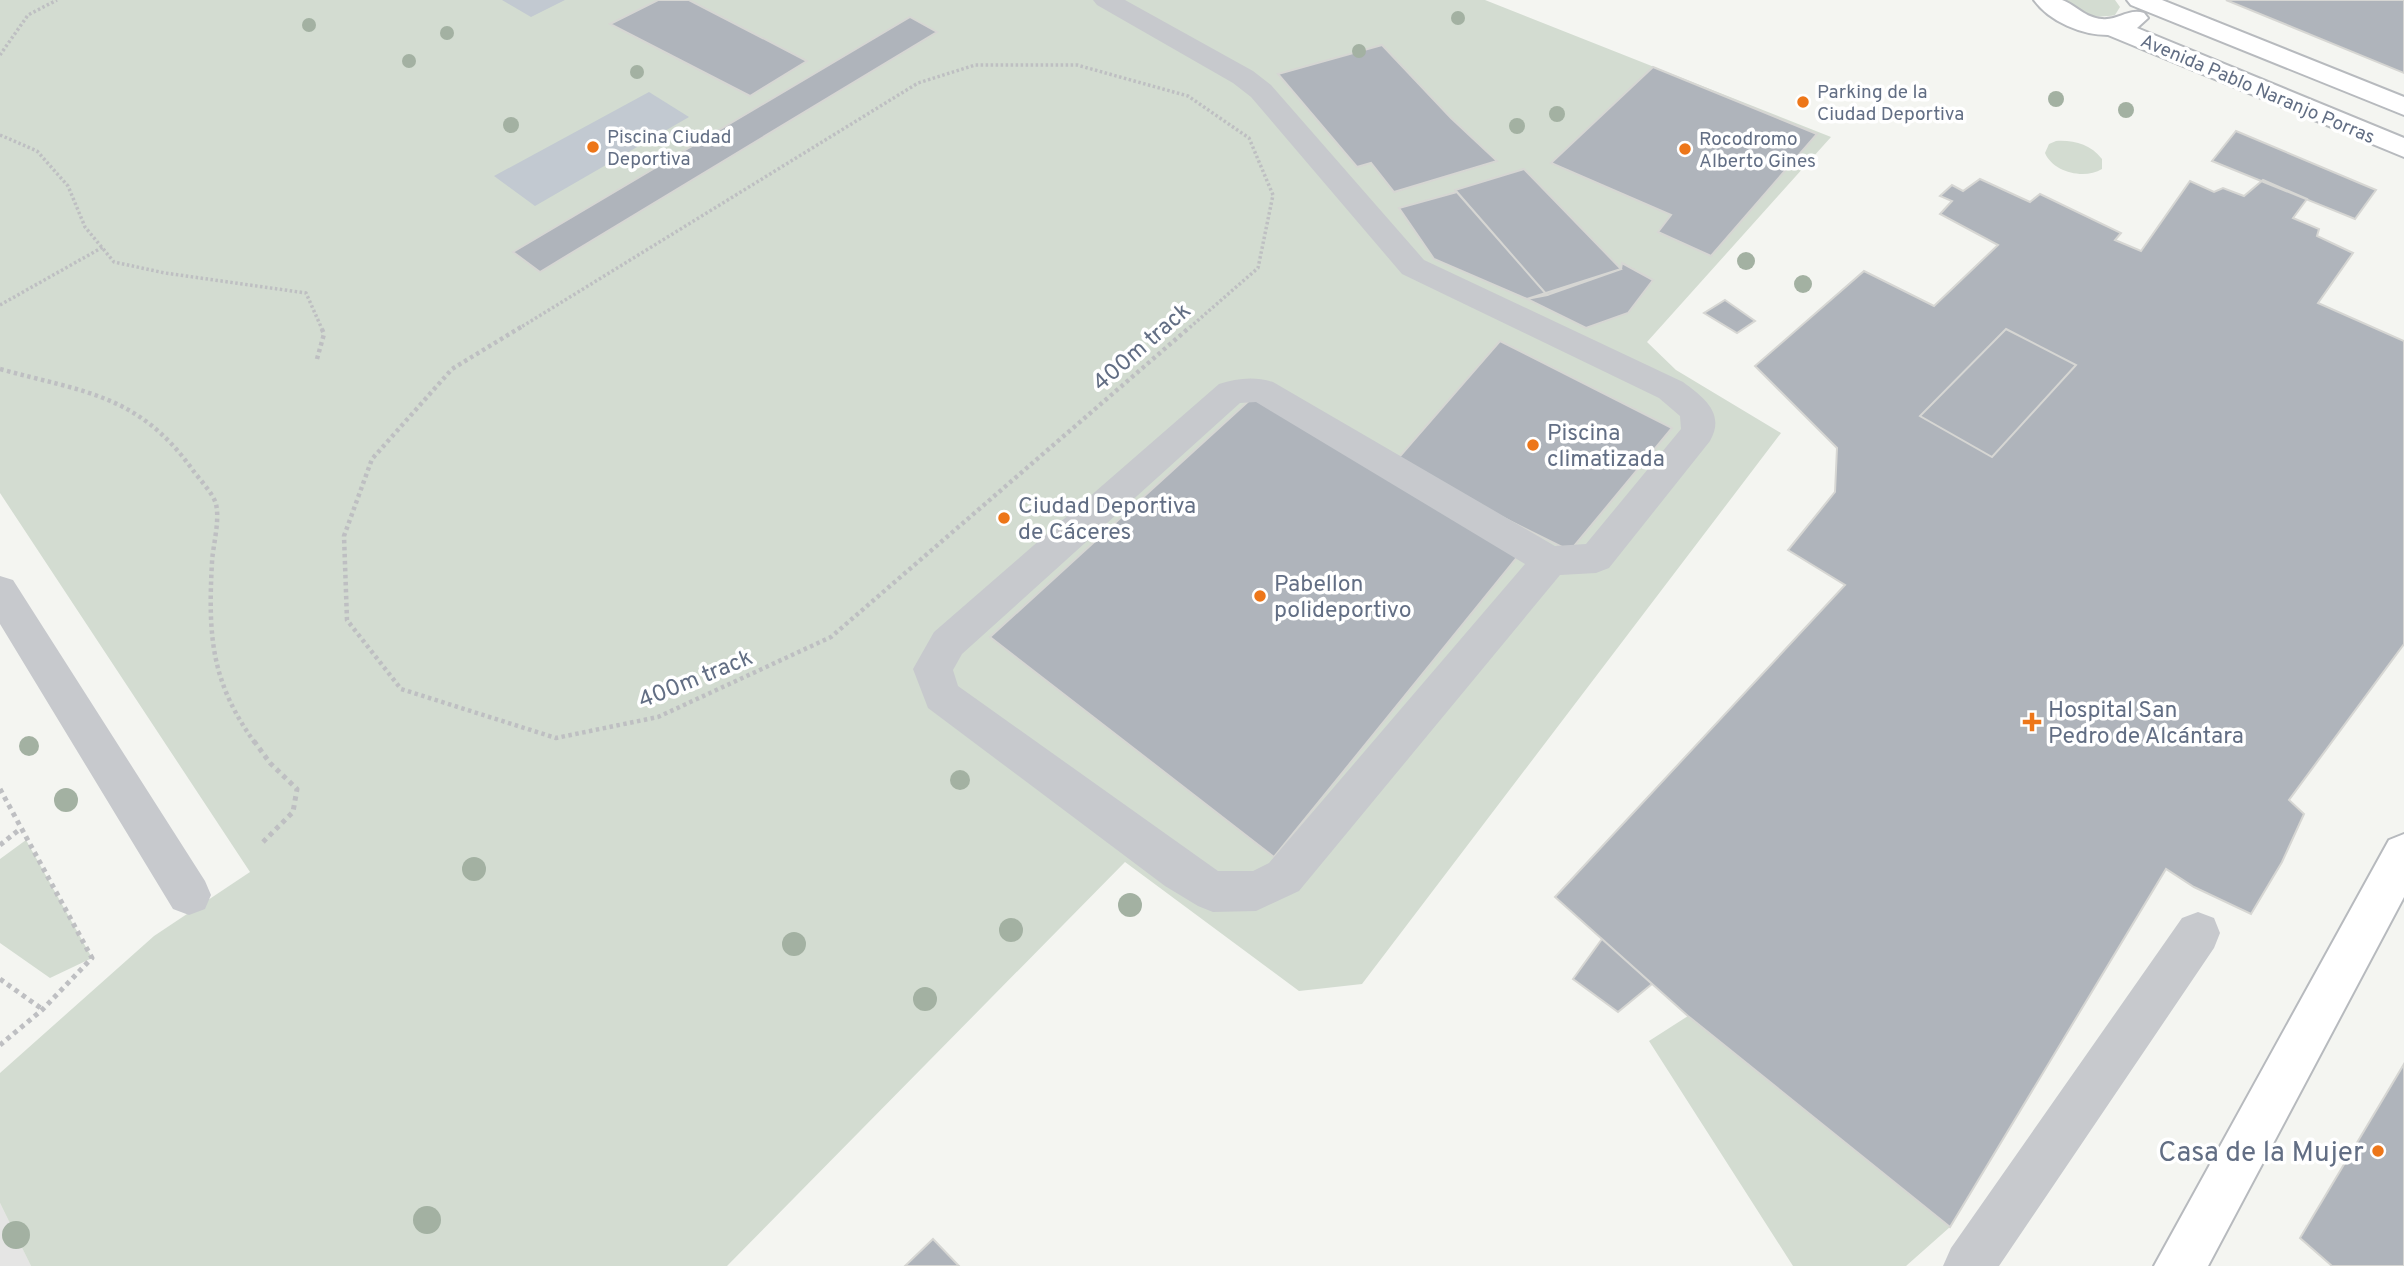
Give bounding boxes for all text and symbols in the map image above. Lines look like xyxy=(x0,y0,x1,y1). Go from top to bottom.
street label: Avenida Pablo Naranjo Porras xyxy=(2136,30,2378,150)
place label: Parking de la Ciudad Deportiva xyxy=(1817,81,1964,127)
marker: Parking de la Ciudad Deportiva xyxy=(1795,94,1811,110)
place label: Piscina Ciudad Deportiva xyxy=(607,126,731,172)
place label: Rocodromo Alberto Gines xyxy=(1699,128,1816,174)
marker: Piscina Ciudad Deportiva xyxy=(585,139,601,155)
marker: Rocodromo Alberto Gines xyxy=(1677,141,1693,157)
street label: 400m track xyxy=(1087,297,1198,399)
place label: Piscina climatizada xyxy=(1547,420,1665,475)
marker: Piscina climatizada xyxy=(1525,437,1541,453)
place label: Ciudad Deportiva de Cáceres xyxy=(1018,493,1196,548)
marker: Ciudad Deportiva de Cáceres xyxy=(996,510,1012,526)
place label: Pabellon polideportivo xyxy=(1274,571,1412,626)
marker: Pabellon polideportivo xyxy=(1252,588,1268,604)
street label: 400m track xyxy=(634,644,757,716)
place label: Hospital San Pedro de Alcántara xyxy=(2048,697,2244,752)
marker: Hospital San Pedro de Alcántara xyxy=(2022,712,2042,732)
place label: Casa de la Mujer xyxy=(2158,1136,2364,1172)
marker: Casa de la Mujer xyxy=(2370,1143,2386,1159)

